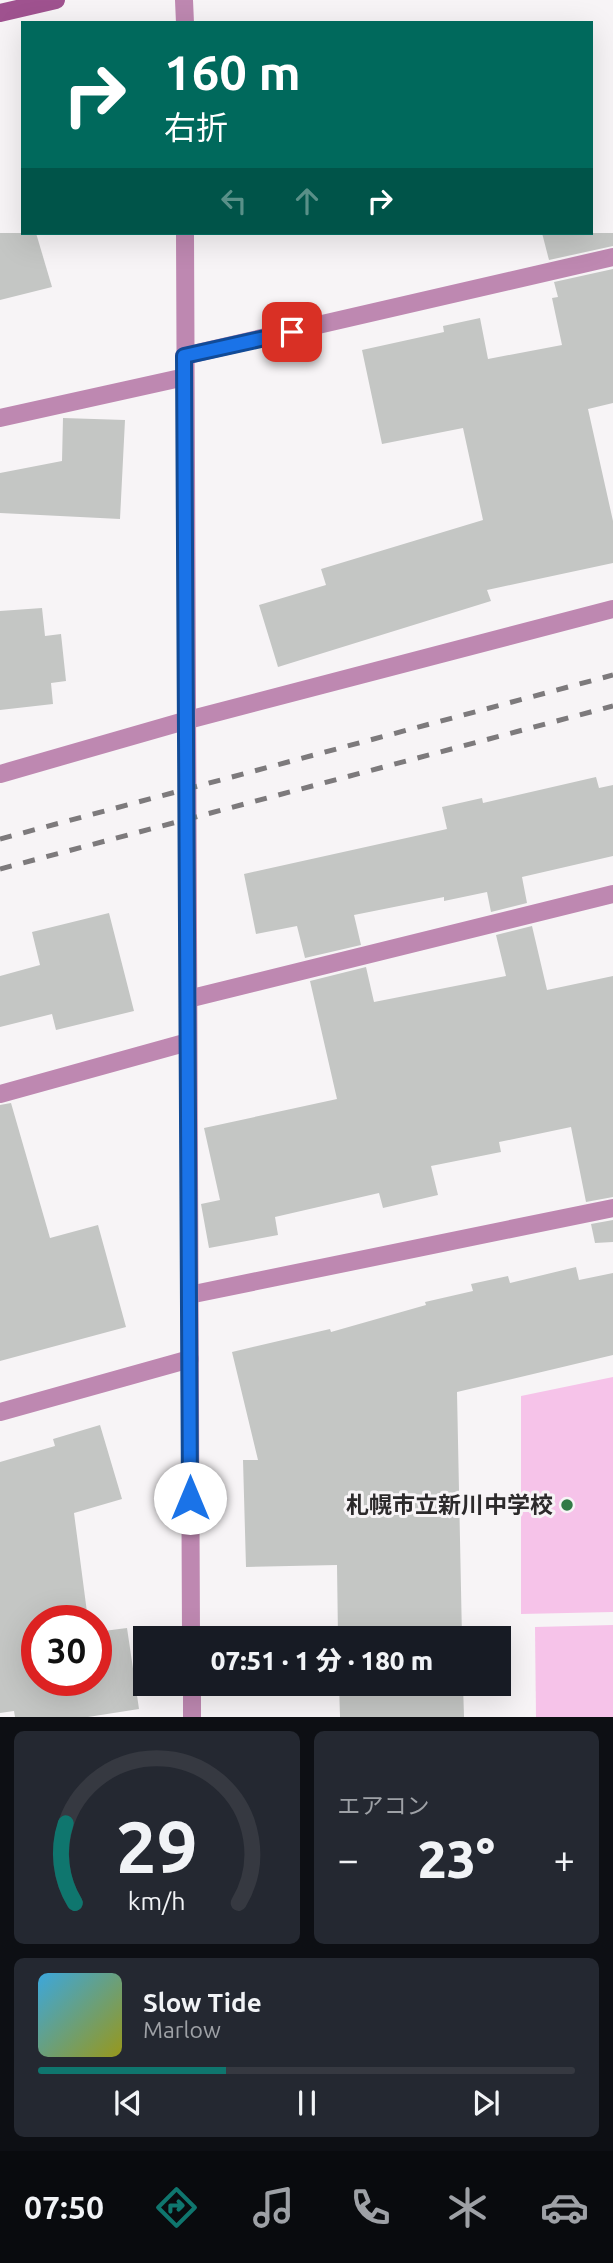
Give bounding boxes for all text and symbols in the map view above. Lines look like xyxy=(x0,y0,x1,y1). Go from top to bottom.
text: 160 m xyxy=(164,44,301,99)
icon: right xyxy=(49,49,140,140)
text: 右折 xyxy=(164,109,228,145)
icon: left xyxy=(215,182,253,220)
icon: ahead xyxy=(288,182,326,220)
icon: right xyxy=(361,182,399,220)
pin xyxy=(262,302,322,362)
icon: arrive xyxy=(273,313,311,351)
position arrow xyxy=(153,1461,227,1535)
place label: 札幌市立新川中学校 xyxy=(346,1492,553,1517)
marker: 札幌市立新川中学校 xyxy=(559,1497,575,1513)
speed limit sign: 30 xyxy=(21,1605,112,1696)
text: 07:51 · 1 分 · 180 m xyxy=(211,1646,433,1675)
text: エアコン xyxy=(338,1793,430,1818)
text: 29 xyxy=(116,1806,198,1888)
text: 23° xyxy=(417,1830,495,1888)
text: − xyxy=(338,1838,359,1880)
text: + xyxy=(554,1838,575,1880)
text: km/h xyxy=(128,1887,186,1915)
text: Slow Tide xyxy=(143,1988,262,2017)
text: Marlow xyxy=(143,2017,221,2042)
icon: previous xyxy=(109,2084,147,2122)
icon: pause xyxy=(288,2084,326,2122)
icon: next xyxy=(467,2084,505,2122)
icon: directions xyxy=(152,2183,201,2232)
icon: music xyxy=(249,2183,298,2232)
icon: phone xyxy=(346,2183,395,2232)
icon: climate xyxy=(443,2183,492,2232)
icon: car xyxy=(540,2183,589,2232)
text: 07:50 xyxy=(24,2189,104,2225)

